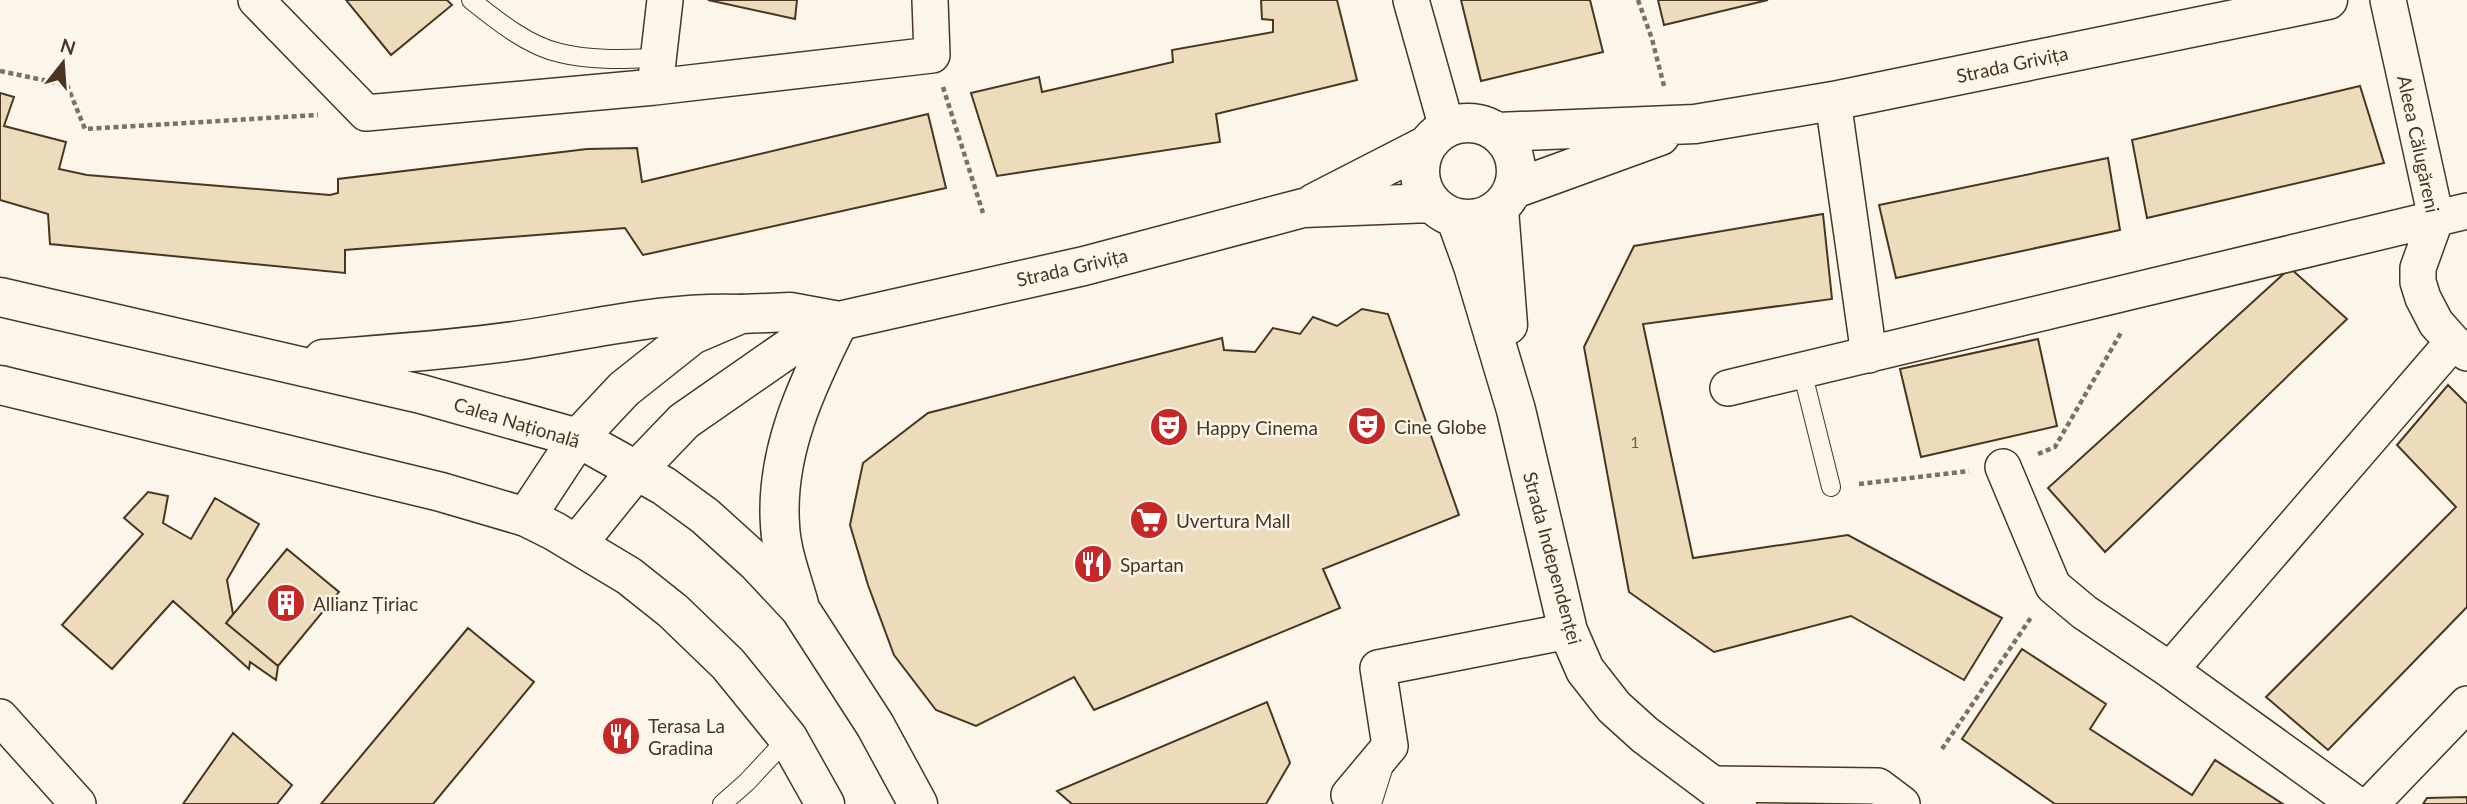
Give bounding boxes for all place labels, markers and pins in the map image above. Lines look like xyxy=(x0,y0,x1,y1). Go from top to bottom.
theatre icon: Cine Globe xyxy=(1346,405,1388,447)
theatre icon: Happy Cinema xyxy=(1148,406,1190,448)
place label: Cine Globe xyxy=(1394,415,1486,438)
place label: Happy Cinema xyxy=(1196,416,1318,439)
supermarket icon: Uvertura Mall xyxy=(1128,499,1170,541)
place label: Uvertura Mall xyxy=(1176,509,1291,532)
restaurant icon: Spartan xyxy=(1072,543,1114,585)
place label: Spartan xyxy=(1120,553,1184,576)
building icon: Allianz Țiriac xyxy=(265,582,307,624)
place label: Allianz Țiriac xyxy=(313,592,418,615)
place label: Terasa La Gradina xyxy=(648,714,725,759)
restaurant icon: Terasa La Gradina xyxy=(600,715,642,757)

